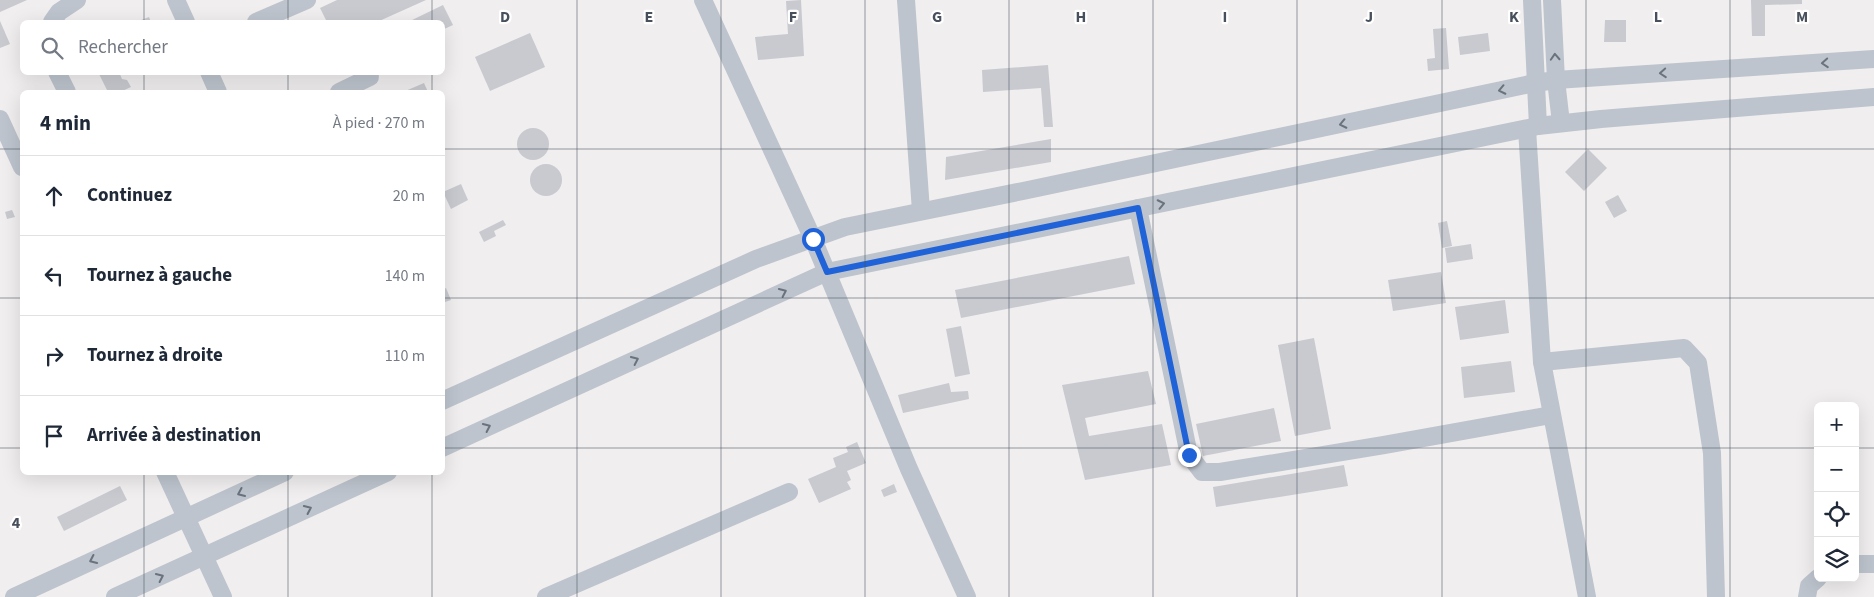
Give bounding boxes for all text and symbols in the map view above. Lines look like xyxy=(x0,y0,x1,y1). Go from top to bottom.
text: D xyxy=(500,6,510,28)
text: E xyxy=(645,6,653,28)
text: F xyxy=(789,6,797,28)
text: G xyxy=(932,6,942,28)
text: H xyxy=(1076,6,1086,28)
text: I xyxy=(1223,6,1227,28)
text: J xyxy=(1365,6,1373,28)
text: K xyxy=(1509,6,1519,28)
text: L xyxy=(1654,6,1662,28)
text: M xyxy=(1796,6,1808,28)
search box xyxy=(20,20,445,75)
icon: search xyxy=(38,34,66,62)
text: Rechercher xyxy=(78,34,168,61)
one-way arrow xyxy=(1550,53,1561,61)
one-way arrow xyxy=(1821,57,1829,68)
one-way arrow xyxy=(1659,68,1667,79)
one-way arrow xyxy=(1497,85,1506,95)
text: 4 min xyxy=(40,108,91,138)
text: À pied · 270 m xyxy=(333,112,425,134)
one-way arrow xyxy=(1338,118,1347,129)
icon: ahead xyxy=(40,182,68,210)
text: Continuez xyxy=(87,182,172,209)
text: 20 m xyxy=(393,185,425,207)
one-way arrow xyxy=(1157,199,1166,209)
route start xyxy=(802,228,825,251)
icon: left xyxy=(40,262,68,290)
text: Tournez à gauche xyxy=(87,262,232,289)
text: 140 m xyxy=(385,265,425,287)
one-way arrow xyxy=(777,289,786,299)
icon: right xyxy=(40,342,68,370)
text: Tournez à droite xyxy=(87,342,223,369)
text: 110 m xyxy=(385,345,425,367)
one-way arrow xyxy=(630,356,639,366)
map controls xyxy=(1814,402,1859,582)
button: + xyxy=(1814,402,1859,447)
icon: arrive xyxy=(40,422,68,450)
text: Arrivée à destination xyxy=(87,422,261,449)
one-way arrow xyxy=(482,423,491,434)
route end xyxy=(1178,444,1201,467)
button: − xyxy=(1814,447,1859,492)
one-way arrow xyxy=(237,486,246,497)
button: locate xyxy=(1814,492,1859,537)
one-way arrow xyxy=(303,505,312,516)
text: 4 xyxy=(12,512,21,534)
button: layers xyxy=(1814,537,1859,582)
one-way arrow xyxy=(89,554,98,565)
one-way arrow xyxy=(155,572,164,583)

